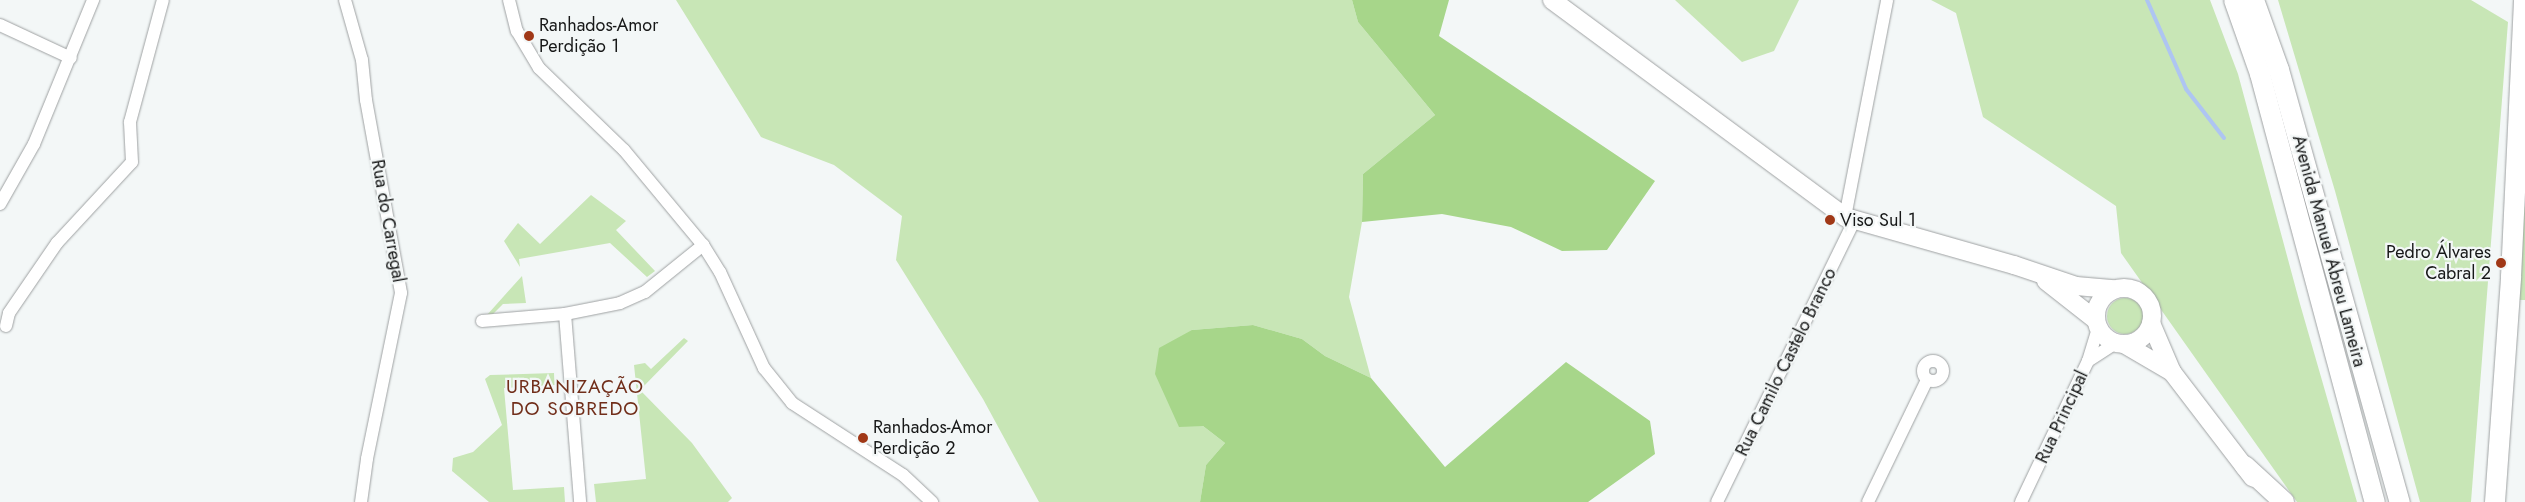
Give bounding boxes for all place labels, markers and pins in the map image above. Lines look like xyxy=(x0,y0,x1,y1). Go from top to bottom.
place label: Ranhados-Amor Perdição 1 xyxy=(539,15,658,58)
marker: Ranhados-Amor Perdição 1 xyxy=(523,30,535,42)
place label: Viso Sul 1 xyxy=(1840,209,1916,231)
marker: Viso Sul 1 xyxy=(1824,214,1836,226)
place label: Pedro Álvares Cabral 2 xyxy=(2386,242,2491,284)
marker: Pedro Álvares Cabral 2 xyxy=(2495,257,2507,269)
place label: Ranhados-Amor Perdição 2 xyxy=(873,417,992,459)
marker: Ranhados-Amor Perdição 2 xyxy=(857,432,869,444)

